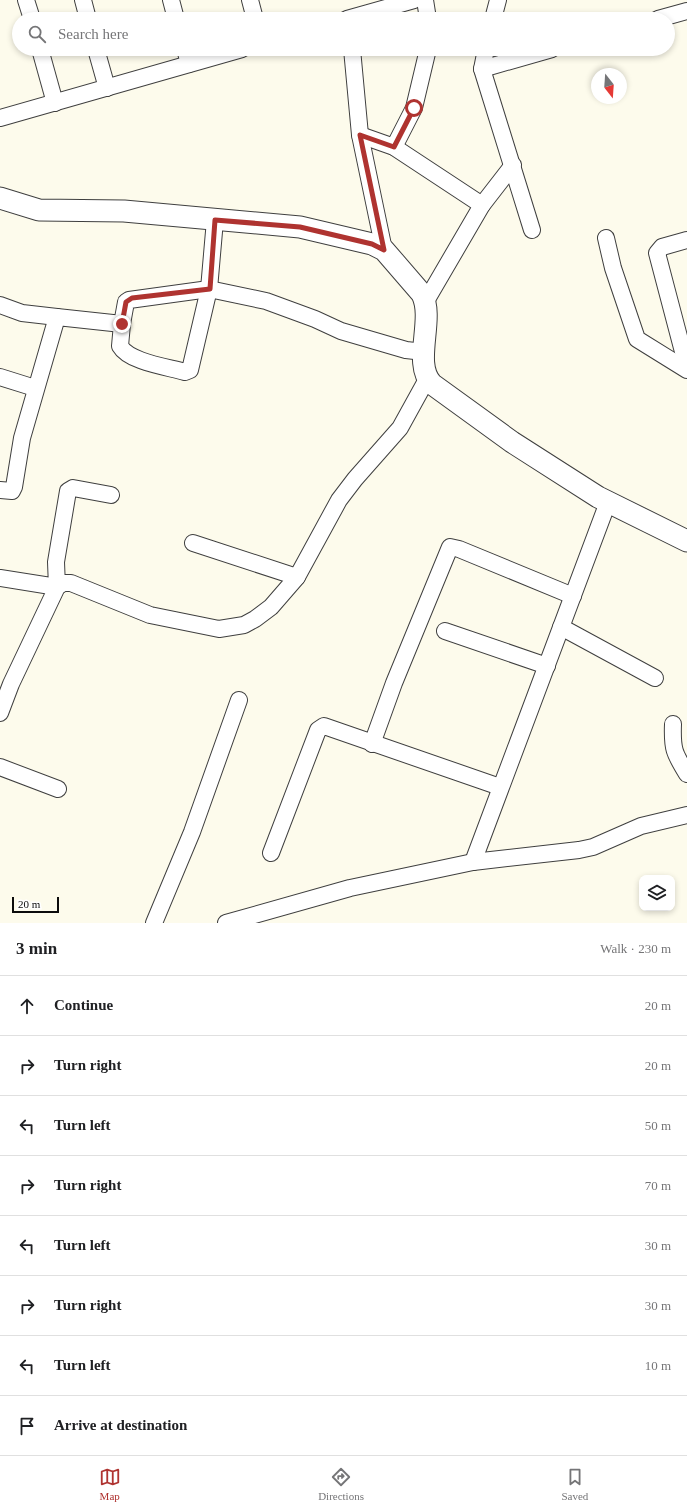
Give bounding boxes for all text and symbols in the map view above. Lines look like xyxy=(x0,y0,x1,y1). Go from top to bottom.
search box xyxy=(12,12,675,56)
icon: search xyxy=(26,23,48,45)
text: Search here xyxy=(58,26,128,42)
north arrow xyxy=(591,68,627,104)
route start xyxy=(405,99,423,117)
route end xyxy=(113,315,131,333)
map controls xyxy=(639,875,675,911)
button: layers xyxy=(639,875,675,911)
scale bar xyxy=(12,895,59,914)
text: 20 m xyxy=(18,898,40,910)
text: 3 min xyxy=(16,939,57,958)
text: Walk · 230 m xyxy=(600,941,671,956)
icon: ahead xyxy=(16,995,38,1017)
text: Continue xyxy=(54,997,113,1013)
text: 20 m xyxy=(645,998,671,1013)
icon: right xyxy=(16,1055,38,1077)
text: Turn right xyxy=(54,1057,121,1073)
text: 20 m xyxy=(645,1058,671,1073)
icon: left xyxy=(16,1115,38,1137)
text: Turn left xyxy=(54,1117,111,1133)
text: 50 m xyxy=(645,1118,671,1133)
icon: right xyxy=(16,1175,38,1197)
text: Turn right xyxy=(54,1177,121,1193)
text: 70 m xyxy=(645,1178,671,1193)
icon: left xyxy=(16,1235,38,1257)
text: Turn left xyxy=(54,1237,111,1253)
text: 30 m xyxy=(645,1238,671,1253)
icon: right xyxy=(16,1295,38,1317)
text: Turn right xyxy=(54,1297,121,1313)
text: 30 m xyxy=(645,1298,671,1313)
icon: left xyxy=(16,1355,38,1377)
text: Turn left xyxy=(54,1357,111,1373)
text: 10 m xyxy=(645,1358,671,1373)
icon: arrive xyxy=(16,1415,38,1437)
text: Arrive at destination xyxy=(54,1417,187,1433)
tab: Map xyxy=(99,1466,121,1502)
tab: Directions xyxy=(318,1466,364,1502)
tab: Saved xyxy=(561,1466,588,1502)

